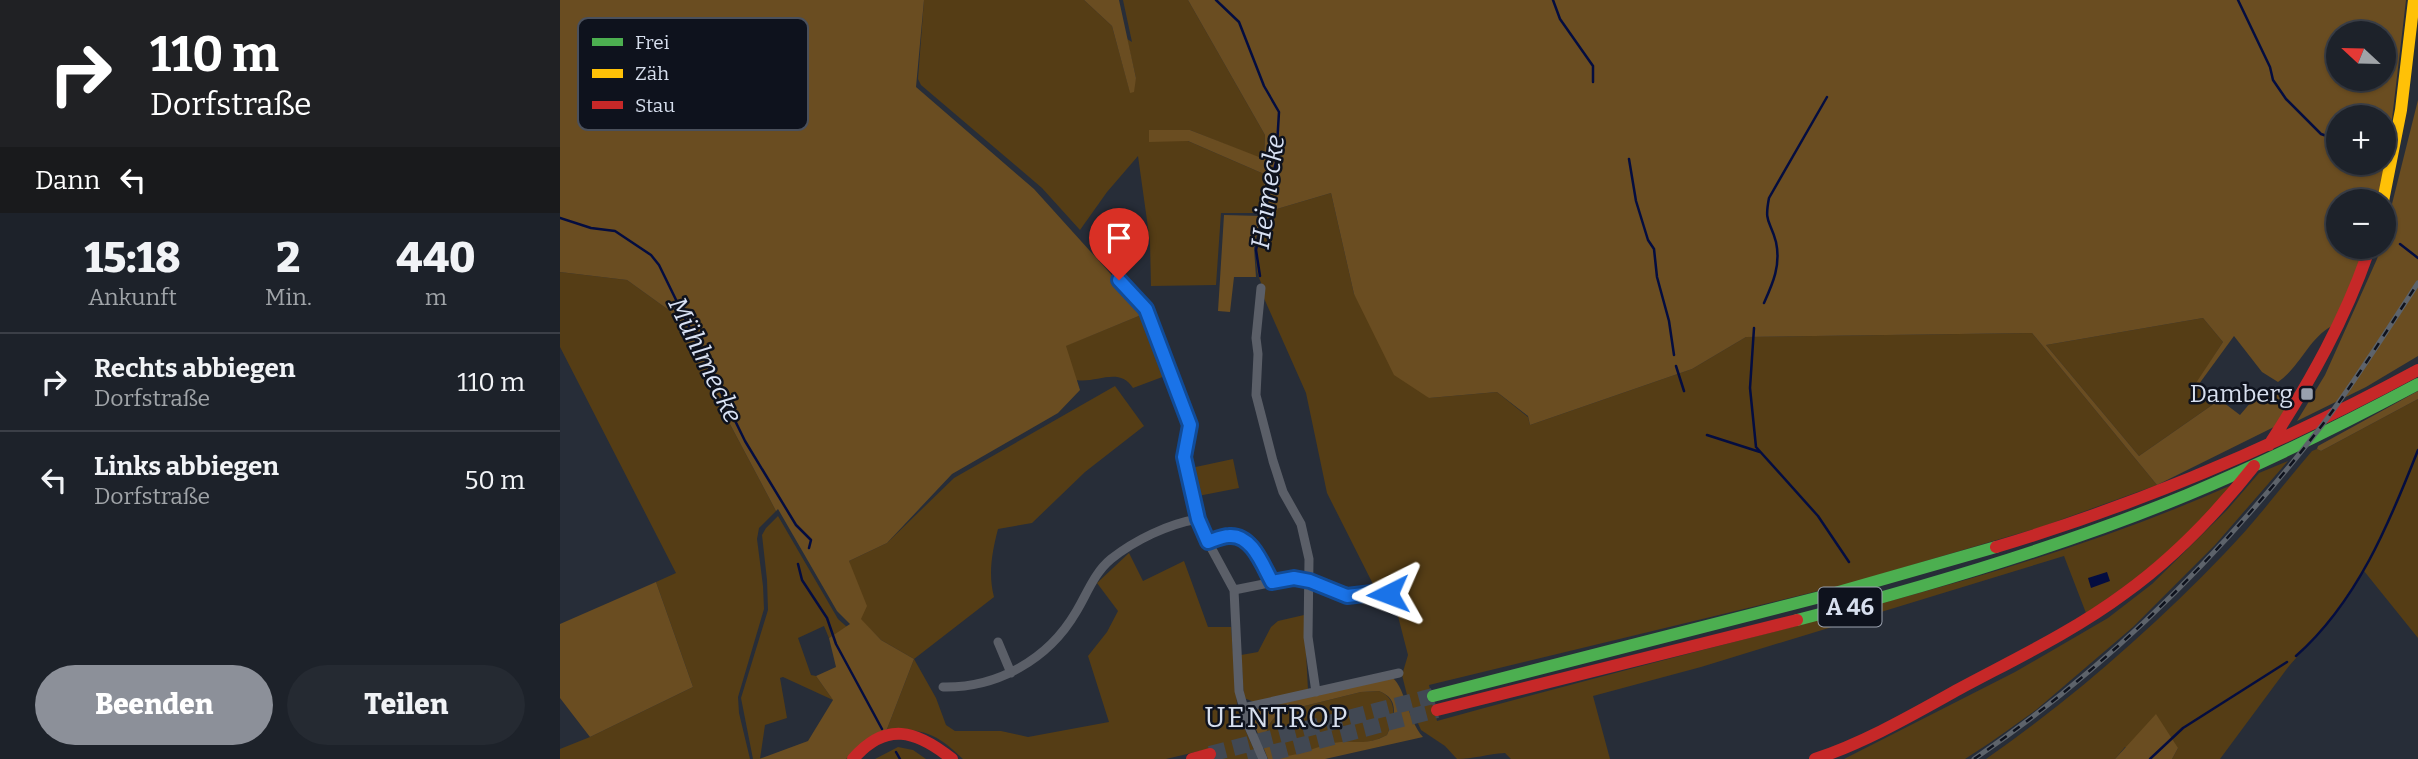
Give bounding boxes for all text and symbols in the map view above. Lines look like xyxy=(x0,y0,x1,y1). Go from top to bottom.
legend xyxy=(578,18,808,130)
north arrow xyxy=(2326,21,2396,91)
map controls xyxy=(2326,21,2396,259)
text: 110 m xyxy=(150,25,279,84)
icon: right xyxy=(35,28,126,119)
text: Frei xyxy=(635,31,670,54)
text: Zäh xyxy=(635,62,669,85)
text: Dorfstraße xyxy=(150,85,312,123)
text: Stau xyxy=(635,94,675,117)
button: + xyxy=(2326,105,2396,175)
water label: Heimecke xyxy=(1245,133,1291,251)
icon: left xyxy=(114,161,152,199)
text: Dann xyxy=(35,165,100,196)
button: − xyxy=(2326,189,2396,259)
pin xyxy=(1089,208,1149,280)
icon: arrive xyxy=(1100,219,1138,257)
text: 15:18 xyxy=(84,233,180,283)
text: 2 xyxy=(276,233,300,283)
text: 440 xyxy=(396,233,476,283)
text: Ankunft xyxy=(88,283,177,311)
text: Min. xyxy=(265,283,312,311)
text: m xyxy=(425,283,447,311)
water label: Mühlmecke xyxy=(661,292,749,428)
text: Rechts abbiegen xyxy=(94,353,296,384)
icon: right xyxy=(35,363,73,401)
text: 110 m xyxy=(457,367,525,398)
place label: Damberg xyxy=(2190,380,2293,408)
text: Dorfstraße xyxy=(94,384,210,412)
marker: Damberg xyxy=(2299,386,2315,402)
text: Links abbiegen xyxy=(94,451,279,482)
icon: left xyxy=(35,461,73,499)
text: 50 m xyxy=(464,465,525,496)
text: Dorfstraße xyxy=(94,482,210,510)
position arrow xyxy=(1351,557,1425,631)
road number: A 46 xyxy=(1818,587,1882,626)
button: Beenden xyxy=(35,665,273,745)
button: Teilen xyxy=(287,665,525,745)
district label: UENTROP xyxy=(1205,701,1349,734)

